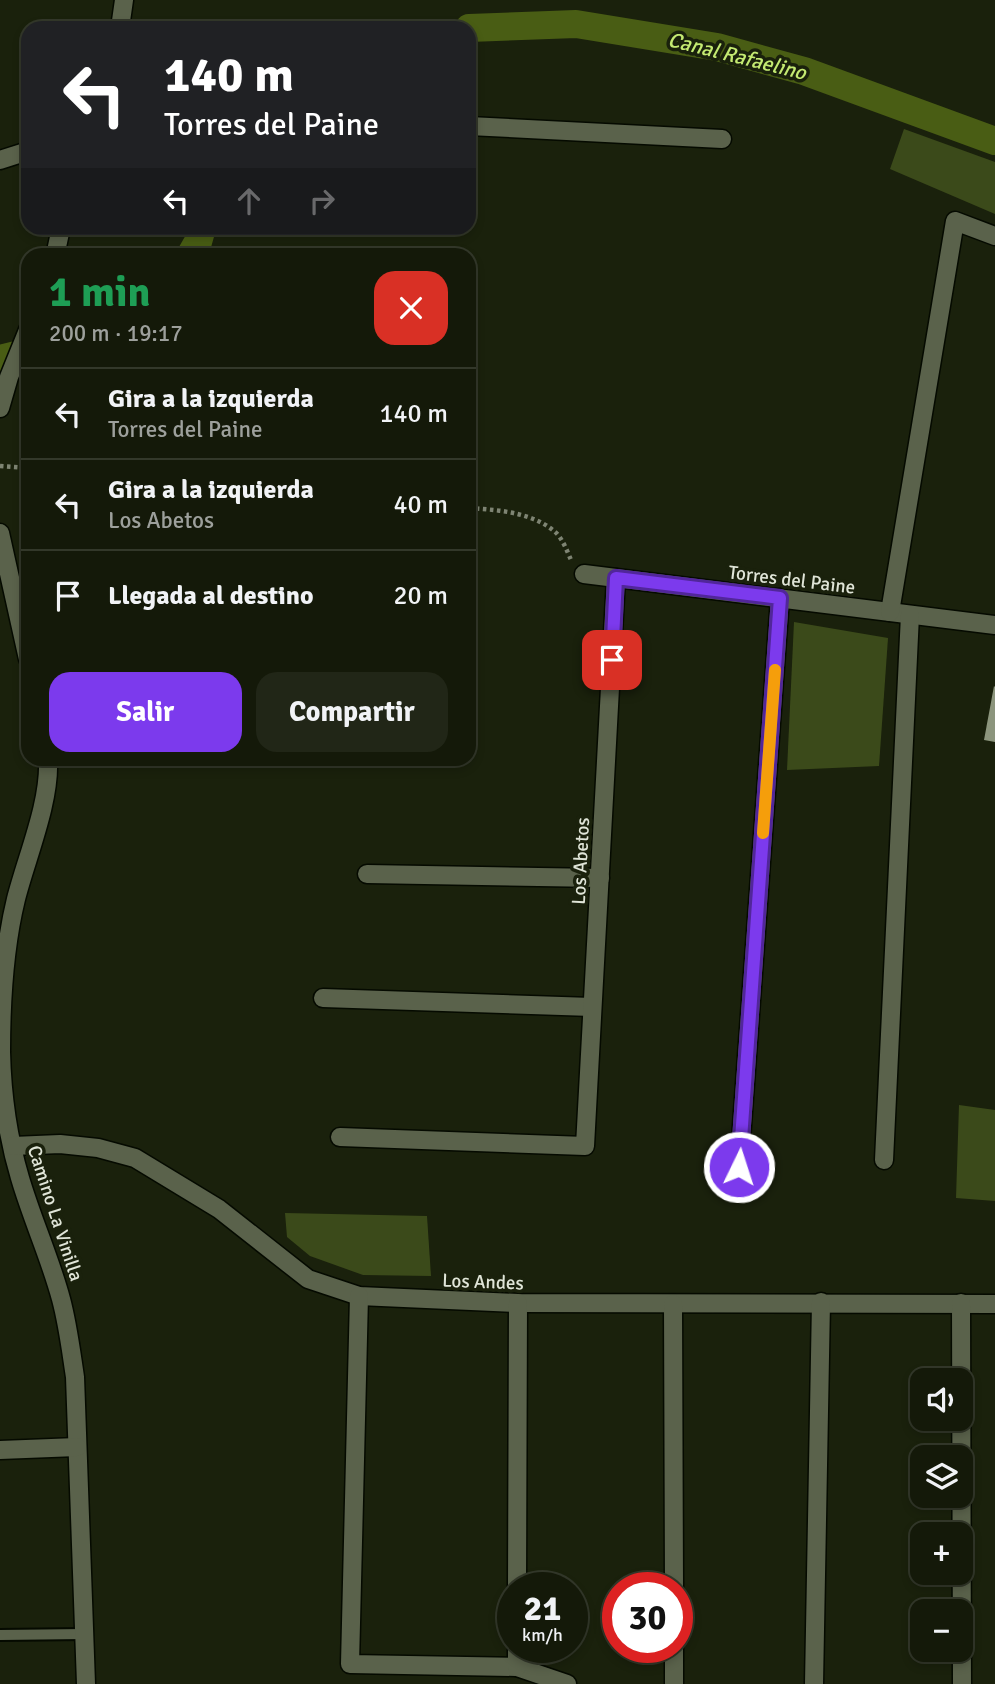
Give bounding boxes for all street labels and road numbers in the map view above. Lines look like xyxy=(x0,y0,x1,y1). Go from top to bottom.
street label: Torres del Paine xyxy=(727,560,857,600)
street label: Los Abetos xyxy=(567,817,595,905)
street label: Camino La Vinilla xyxy=(22,1142,88,1284)
street label: Los Andes xyxy=(442,1269,524,1295)

